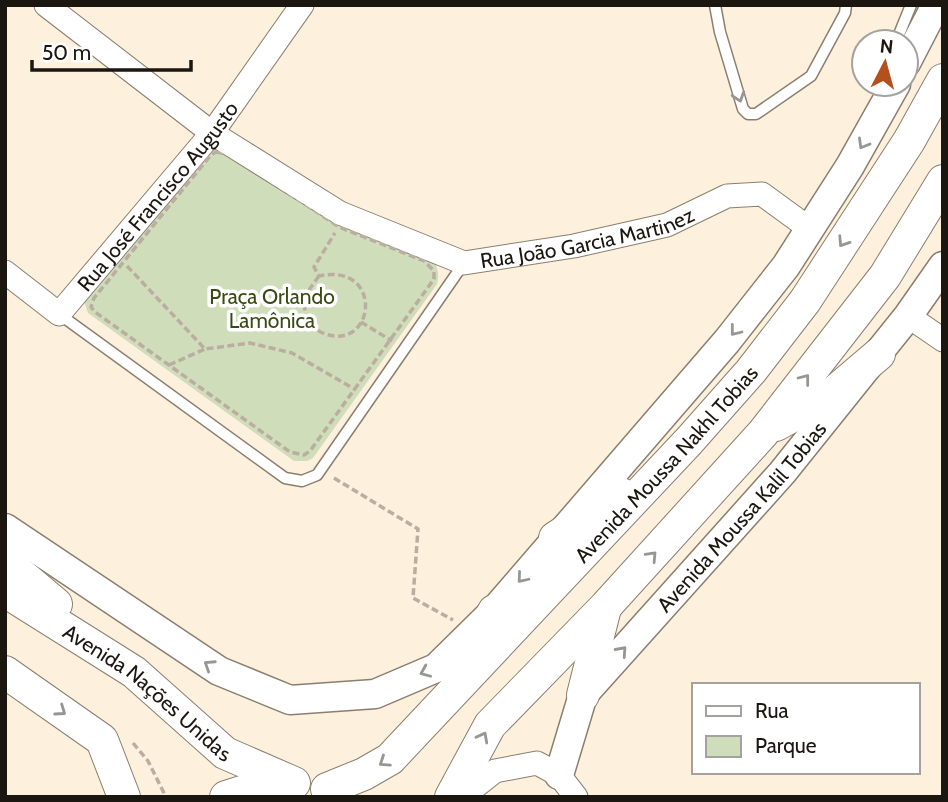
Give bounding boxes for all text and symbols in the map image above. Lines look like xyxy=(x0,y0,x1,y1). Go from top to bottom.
scale bar xyxy=(32,28,191,72)
north arrow xyxy=(850,28,920,98)
text: N xyxy=(879,34,895,59)
text: 50 m xyxy=(42,40,91,65)
one-way arrow xyxy=(731,91,745,103)
street label: Rua José Francisco Augusto xyxy=(72,97,243,296)
one-way arrow xyxy=(858,136,871,149)
street label: Rua João Garcia Martinez xyxy=(478,201,698,273)
one-way arrow xyxy=(839,235,852,248)
park label: Praça Orlando Lamônica xyxy=(209,284,335,333)
one-way arrow xyxy=(730,324,743,336)
street label: Avenida Moussa Nakhl Tobias xyxy=(569,360,763,567)
one-way arrow xyxy=(796,374,809,387)
street label: Avenida Moussa Kalil Tobias xyxy=(651,416,831,617)
one-way arrow xyxy=(644,551,656,564)
one-way arrow xyxy=(518,570,530,583)
street label: Avenida Nações Unidas xyxy=(59,618,234,766)
one-way arrow xyxy=(614,646,626,659)
one-way arrow xyxy=(204,660,217,673)
one-way arrow xyxy=(420,664,432,678)
legend xyxy=(692,683,920,774)
text: Rua xyxy=(755,698,789,723)
one-way arrow xyxy=(53,703,66,716)
one-way arrow xyxy=(475,731,489,744)
text: Parque xyxy=(755,733,817,758)
one-way arrow xyxy=(379,754,392,766)

